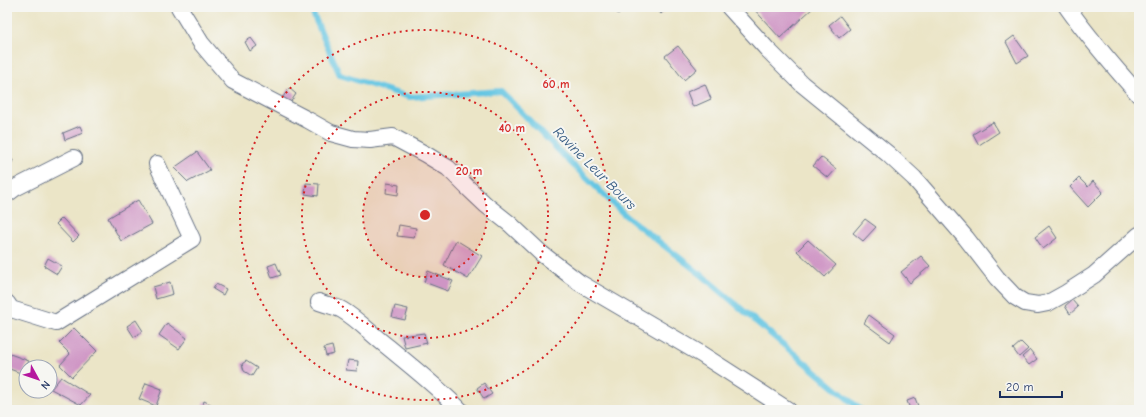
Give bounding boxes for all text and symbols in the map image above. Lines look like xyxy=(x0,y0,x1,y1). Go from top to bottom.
text: 60 m xyxy=(543,77,569,91)
text: 40 m xyxy=(499,121,525,135)
water label: Ravine Leur Bours xyxy=(550,123,640,214)
text: 20 m xyxy=(456,164,482,178)
centre of rings xyxy=(418,208,432,222)
north arrow xyxy=(18,359,58,399)
scale bar xyxy=(1000,373,1062,399)
text: N xyxy=(38,378,53,392)
text: 20 m xyxy=(1006,380,1034,394)

